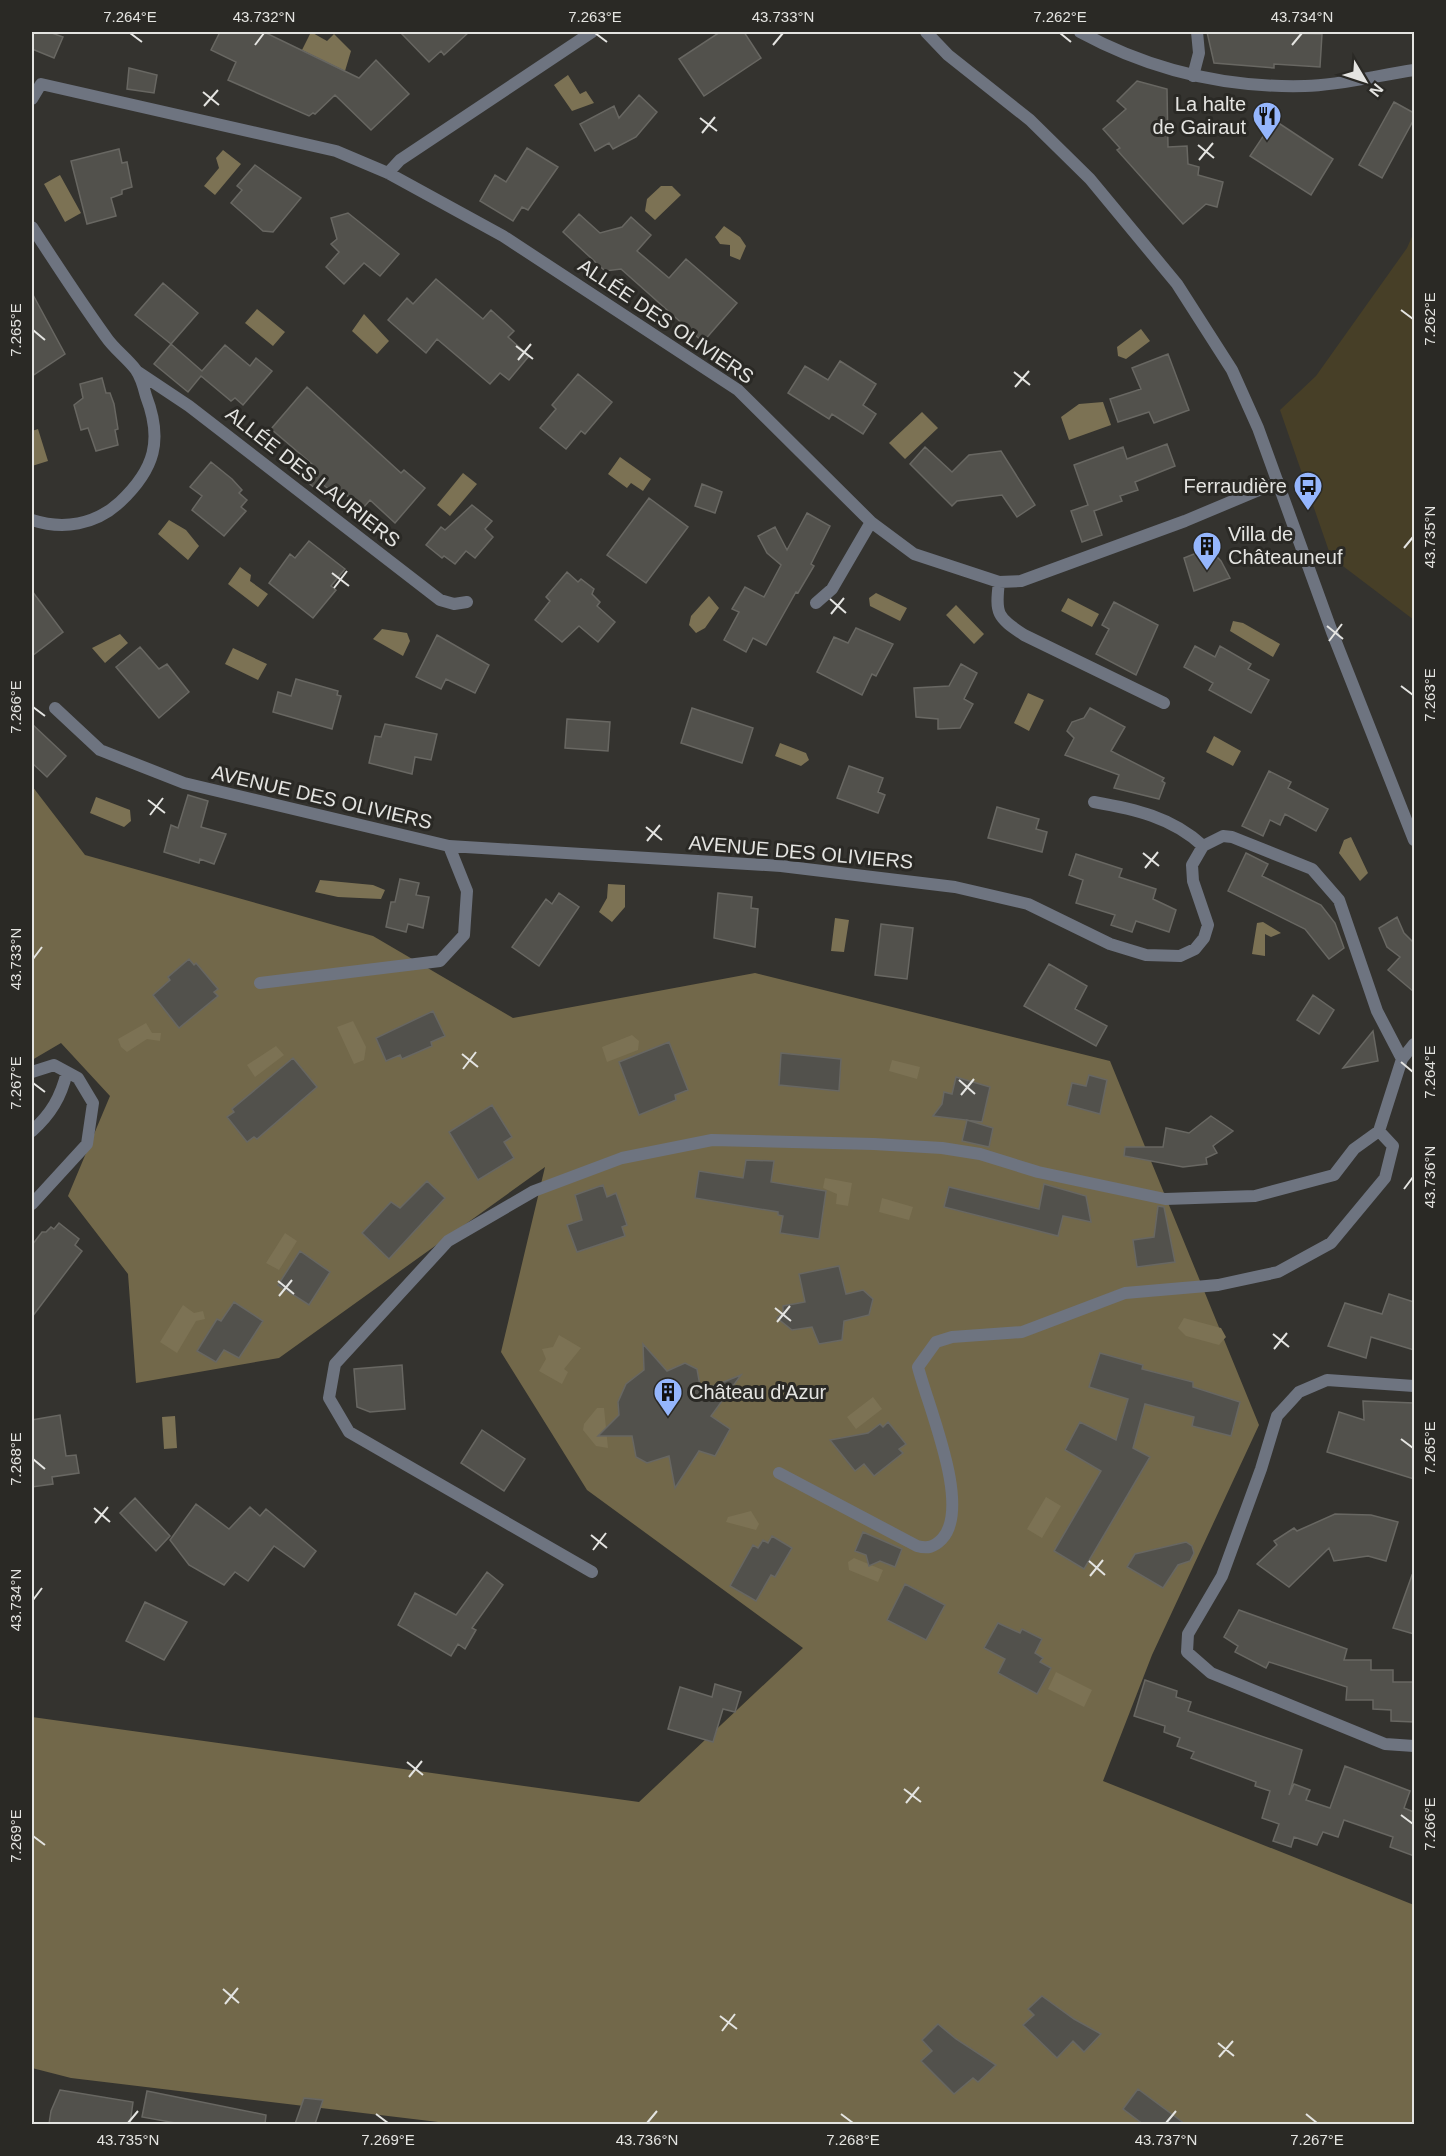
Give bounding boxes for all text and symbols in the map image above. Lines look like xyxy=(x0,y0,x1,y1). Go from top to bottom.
text: 7.264°E xyxy=(103,8,157,25)
text: 43.732°N xyxy=(233,8,295,25)
text: 7.263°E xyxy=(568,8,622,25)
text: 43.733°N xyxy=(752,8,814,25)
text: 7.262°E xyxy=(1033,8,1087,25)
text: 43.734°N xyxy=(1271,8,1333,25)
north arrow xyxy=(1335,51,1395,111)
text: N xyxy=(1366,80,1387,100)
place label: La halte de Gairaut xyxy=(1153,93,1246,138)
restaurant icon: La halte de Gairaut xyxy=(1251,100,1283,142)
street label: ALLÉE DES OLIVIERS xyxy=(574,254,758,388)
text: 7.262°E xyxy=(1421,292,1438,346)
text: 7.265°E xyxy=(7,303,24,357)
street label: ALLÉE DES LAURIERS xyxy=(222,402,404,552)
bus stop icon: Ferraudière xyxy=(1292,470,1324,512)
place label: Ferraudière xyxy=(1184,475,1287,497)
text: 43.735°N xyxy=(1421,506,1438,568)
place label: Villa de Châteauneuf xyxy=(1228,523,1343,568)
building icon: Villa de Châteauneuf xyxy=(1191,530,1223,572)
text: 7.263°E xyxy=(1421,668,1438,722)
text: 7.266°E xyxy=(7,680,24,734)
street label: AVENUE DES OLIVIERS xyxy=(210,761,434,833)
street label: AVENUE DES OLIVIERS xyxy=(688,831,914,873)
text: 43.733°N xyxy=(7,928,24,990)
text: 7.264°E xyxy=(1421,1045,1438,1099)
text: 7.267°E xyxy=(7,1056,24,1110)
text: 43.736°N xyxy=(1421,1146,1438,1208)
building icon: Château d'Azur xyxy=(652,1376,684,1418)
place label: Château d'Azur xyxy=(689,1381,827,1403)
text: 7.265°E xyxy=(1421,1421,1438,1475)
text: 7.268°E xyxy=(7,1432,24,1486)
text: 43.734°N xyxy=(7,1569,24,1631)
text: 7.266°E xyxy=(1421,1797,1438,1851)
text: 7.269°E xyxy=(7,1809,24,1863)
text: 43.735°N xyxy=(97,2131,159,2148)
text: 7.269°E xyxy=(361,2131,415,2148)
text: 43.736°N xyxy=(616,2131,678,2148)
text: 7.268°E xyxy=(826,2131,880,2148)
text: 43.737°N xyxy=(1135,2131,1197,2148)
text: 7.267°E xyxy=(1290,2131,1344,2148)

